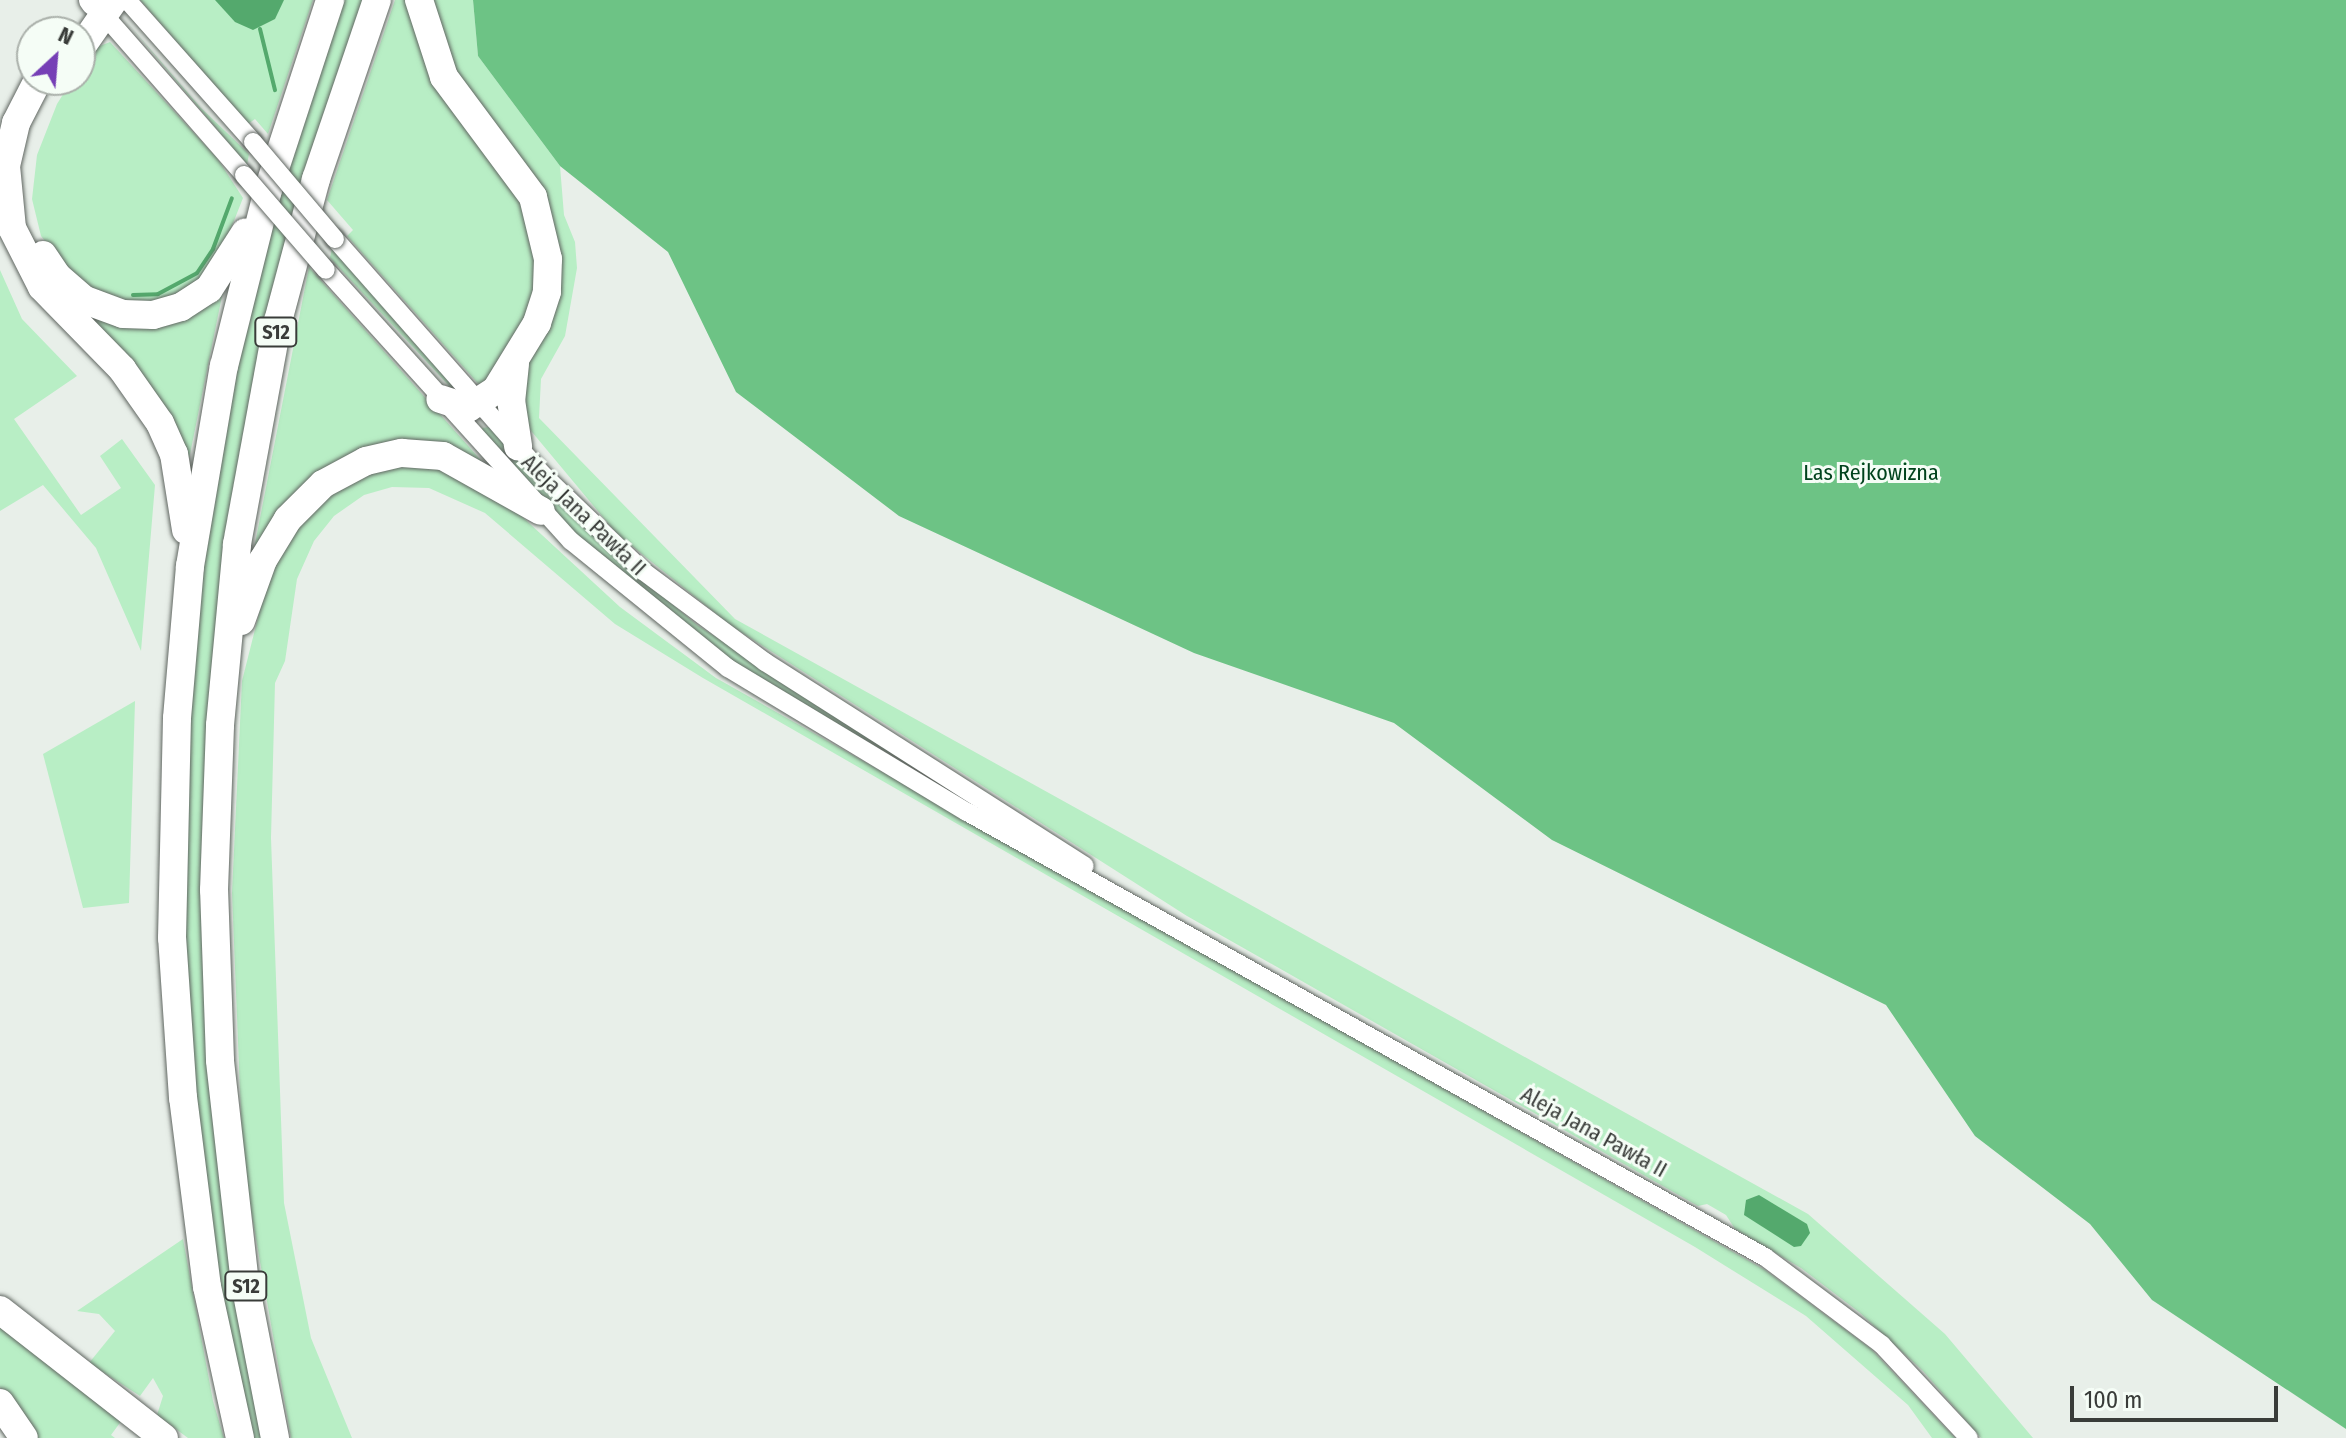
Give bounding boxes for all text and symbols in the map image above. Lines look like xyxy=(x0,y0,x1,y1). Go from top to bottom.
north arrow xyxy=(16,16,96,96)
text: N xyxy=(54,21,78,51)
road number: S12 xyxy=(254,316,298,348)
street label: Aleja Jana Pawła II xyxy=(516,449,652,581)
park label: Las Rejkowizna xyxy=(1803,460,1939,486)
street label: Aleja Jana Pawła II xyxy=(1516,1081,1672,1183)
road number: S12 xyxy=(224,1270,268,1302)
scale bar xyxy=(2074,1370,2282,1420)
text: 100 m xyxy=(2084,1386,2142,1414)

